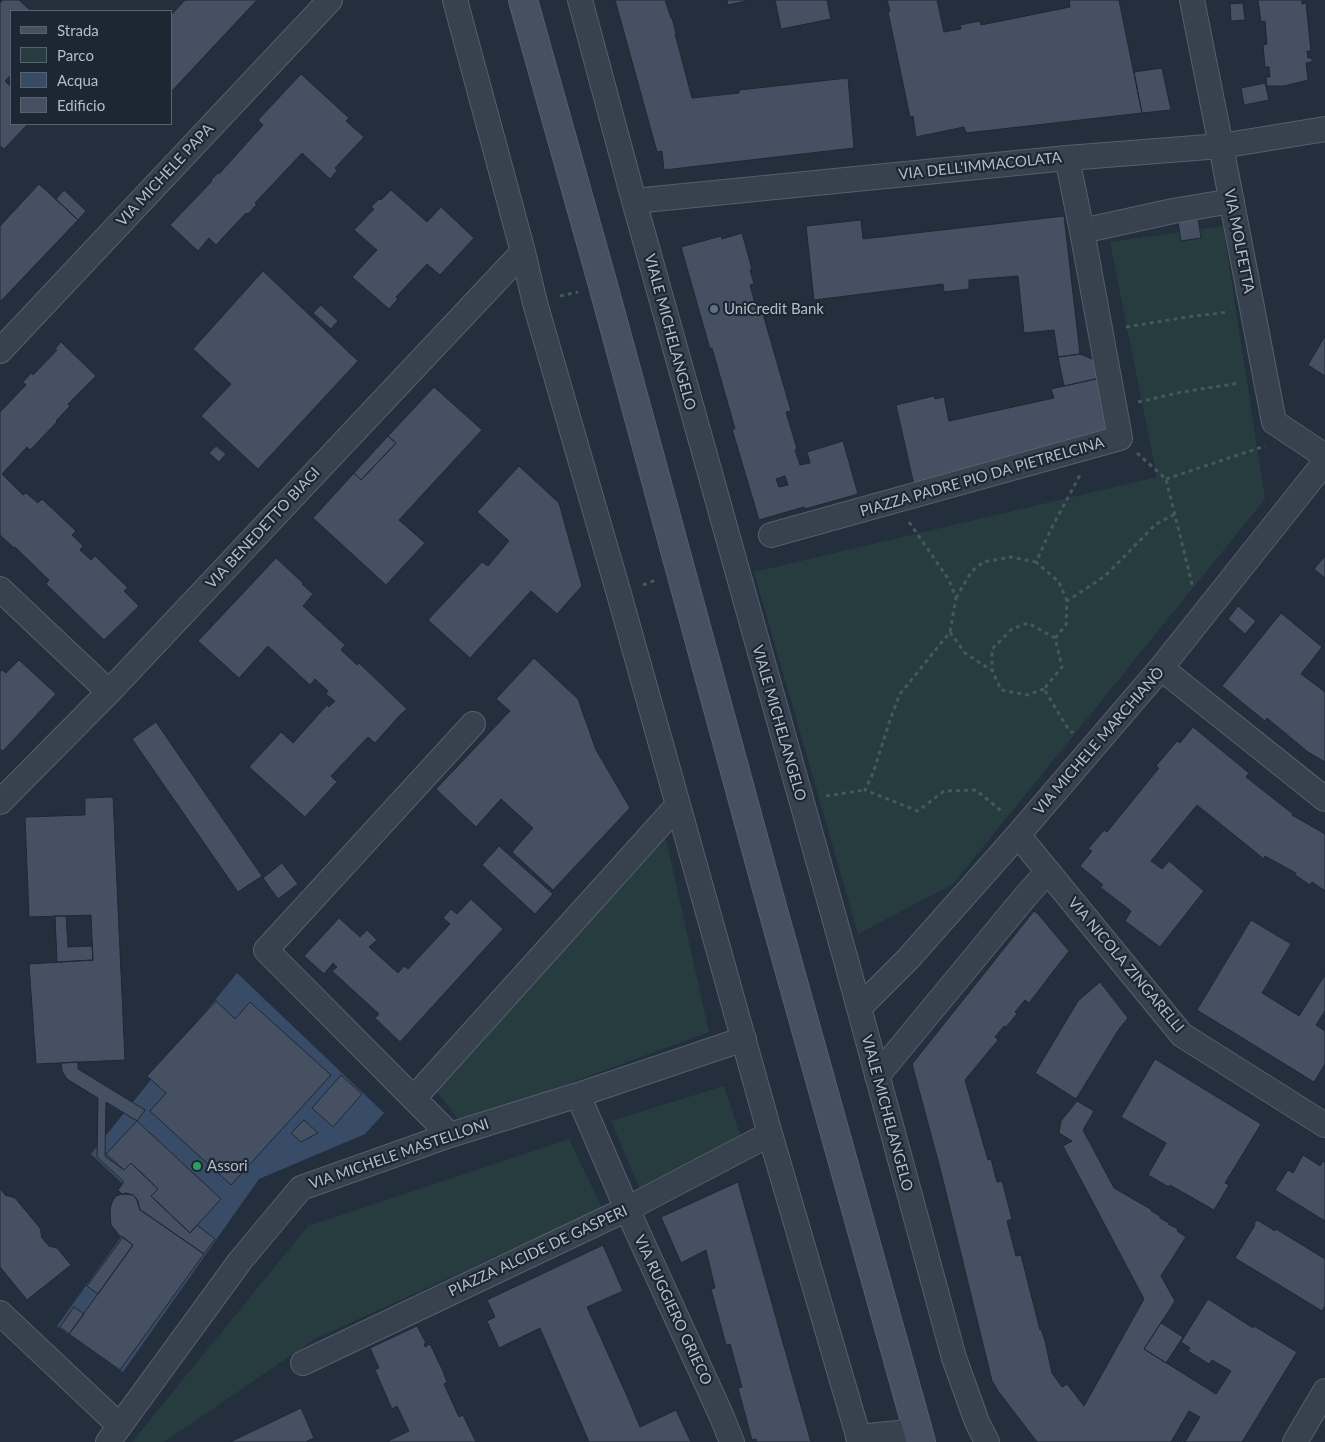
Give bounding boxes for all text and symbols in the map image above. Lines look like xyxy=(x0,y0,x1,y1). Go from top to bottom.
legend xyxy=(10,10,172,125)
text: Strada xyxy=(57,21,99,39)
text: Parco xyxy=(57,46,94,64)
text: Acqua xyxy=(57,71,98,89)
text: Edificio xyxy=(57,96,105,114)
street label: VIA MICHELE PAPA xyxy=(113,120,217,230)
street label: VIA DELL'IMMACOLATA xyxy=(898,148,1062,184)
street label: VIA MOLFETTA xyxy=(1220,187,1258,295)
street label: VIALE MICHELANGELO xyxy=(640,252,700,412)
place label: UniCredit Bank xyxy=(724,300,824,318)
marker: UniCredit Bank xyxy=(708,303,720,315)
street label: PIAZZA PADRE PIO DA PIETRELCINA xyxy=(858,433,1106,521)
street label: VIA BENEDETTO BIAGI xyxy=(202,464,324,592)
street label: VIALE MICHELANGELO xyxy=(748,643,810,803)
street label: VIA MICHELE MARCHIANÒ xyxy=(1030,664,1168,818)
street label: VIA NICOLA ZINGARELLI xyxy=(1064,894,1188,1036)
street label: VIALE MICHELANGELO xyxy=(857,1033,917,1193)
street label: VIA MICHELE MASTELLONI xyxy=(307,1115,491,1193)
place label: Assori xyxy=(207,1157,248,1175)
marker: Assori xyxy=(191,1160,203,1172)
street label: PIAZZA ALCIDE DE GASPERI xyxy=(446,1202,630,1300)
street label: VIA RUGGIERO GRIECO xyxy=(630,1232,716,1388)

